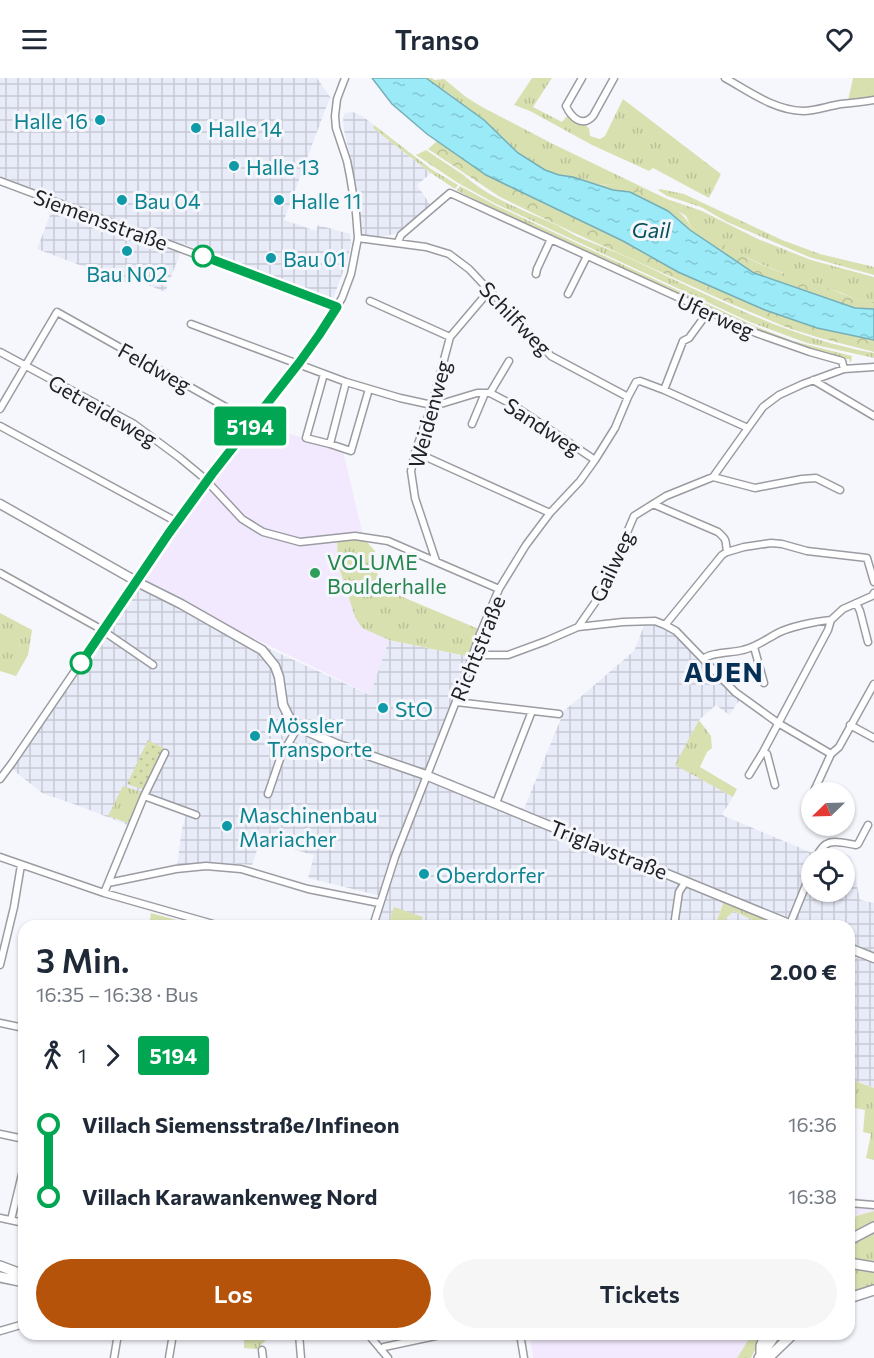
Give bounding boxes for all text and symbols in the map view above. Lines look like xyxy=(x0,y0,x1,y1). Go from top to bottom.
icon: menu xyxy=(18,23,51,56)
text: Transo xyxy=(395,23,479,56)
icon: heart xyxy=(823,23,856,56)
place label: Halle 16 xyxy=(14,108,88,133)
marker: Halle 16 xyxy=(93,113,107,127)
place label: Halle 14 xyxy=(208,116,282,141)
marker: Halle 14 xyxy=(189,121,203,135)
place label: Halle 13 xyxy=(246,154,319,179)
marker: Halle 13 xyxy=(227,159,241,173)
street label: Siemensstraße xyxy=(31,183,171,255)
place label: Bau 04 xyxy=(134,188,201,213)
place label: Halle 11 xyxy=(291,188,361,213)
marker: Bau 04 xyxy=(115,193,129,207)
marker: Halle 11 xyxy=(272,193,286,207)
water label: Gail xyxy=(632,216,671,243)
marker: Bau N02 xyxy=(120,244,134,258)
unlabelled marker xyxy=(192,245,214,267)
place label: Bau 01 xyxy=(283,246,346,271)
marker: Bau 01 xyxy=(264,251,278,265)
place label: Bau N02 xyxy=(86,261,168,286)
street label: Schilfweg xyxy=(475,276,557,360)
street label: Uferweg xyxy=(674,287,758,343)
street label: Feldweg xyxy=(114,337,196,397)
street label: Weidenweg xyxy=(403,357,455,471)
street label: Getreideweg xyxy=(44,369,162,451)
street label: Sandweg xyxy=(500,392,586,460)
line badge: 5194 xyxy=(208,406,292,446)
text: 5194 xyxy=(226,414,274,439)
street label: Gailweg xyxy=(584,526,638,606)
place label: VOLUME Boulderhalle xyxy=(327,549,447,598)
marker: VOLUME Boulderhalle xyxy=(308,566,322,580)
street label: Richtstraße xyxy=(445,592,509,704)
unlabelled marker xyxy=(70,652,92,674)
district label: AUEN xyxy=(684,655,764,688)
place label: StO xyxy=(395,696,433,721)
marker: StO xyxy=(376,701,390,715)
place label: Mössler Transporte xyxy=(267,712,372,761)
marker: Mössler Transporte xyxy=(248,729,262,743)
north arrow xyxy=(801,782,855,836)
map controls xyxy=(801,782,855,902)
place label: Maschinenbau Mariacher xyxy=(239,802,378,851)
street label: Triglavstraße xyxy=(547,814,671,884)
marker: Maschinenbau Mariacher xyxy=(220,819,234,833)
button: locate xyxy=(801,848,855,902)
place label: Oberdorfer xyxy=(436,862,545,887)
marker: Oberdorfer xyxy=(417,867,431,881)
text: 3 Min. xyxy=(36,939,130,980)
text: 2.00 € xyxy=(770,958,837,985)
text: 16:35 – 16:38 · Bus xyxy=(36,982,198,1006)
icon: walk xyxy=(36,1039,69,1072)
icon: forward xyxy=(96,1039,129,1072)
text: 1 xyxy=(78,1043,87,1067)
text: 5194 xyxy=(150,1043,197,1068)
text: Villach Siemensstraße/Infineon xyxy=(82,1111,399,1138)
text: 16:36 xyxy=(788,1112,837,1136)
text: Villach Karawankenweg Nord xyxy=(82,1183,377,1210)
text: 16:38 xyxy=(788,1184,837,1208)
button: Los xyxy=(36,1259,431,1328)
button: Tickets xyxy=(443,1259,837,1328)

